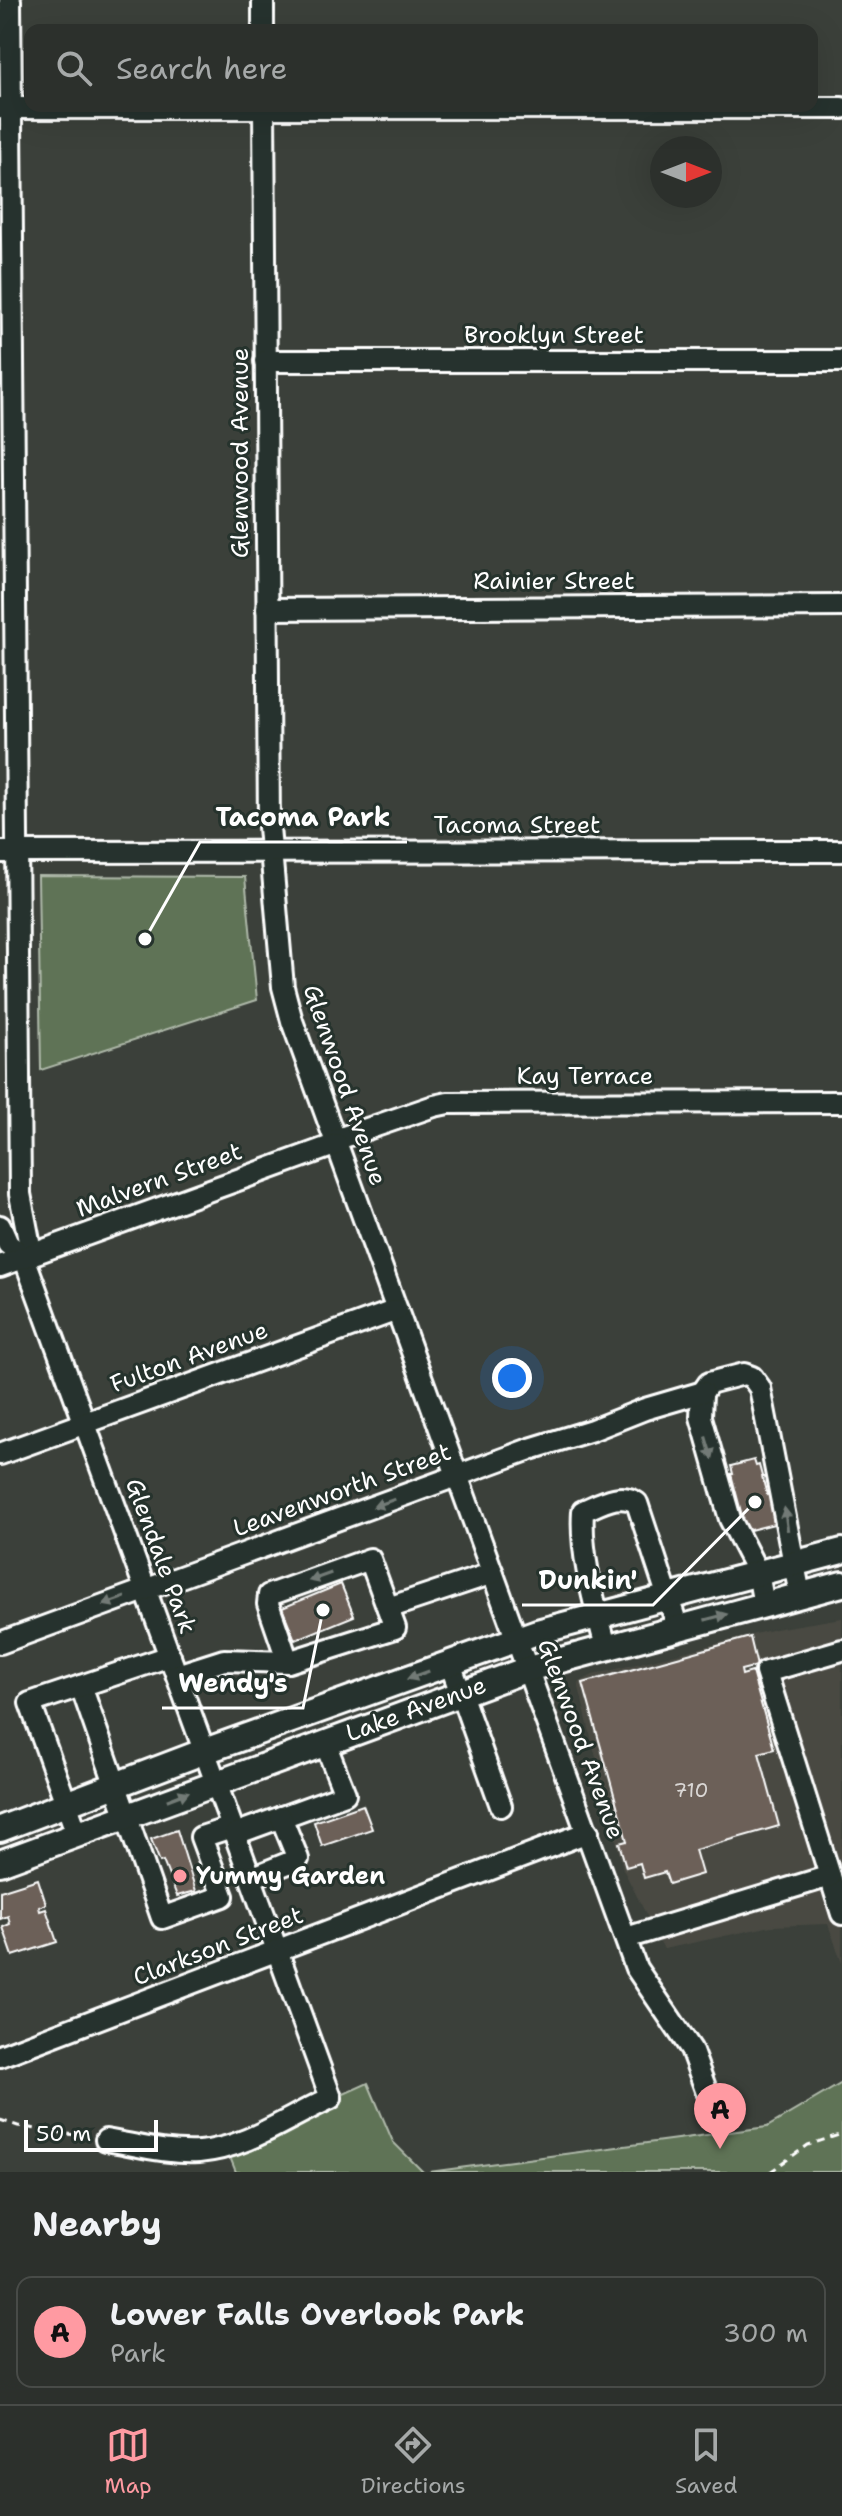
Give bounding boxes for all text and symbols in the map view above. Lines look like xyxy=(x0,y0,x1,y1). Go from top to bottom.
search box xyxy=(24,24,818,112)
icon: search xyxy=(52,46,96,90)
text: Search here xyxy=(116,48,287,89)
north arrow xyxy=(650,136,722,208)
street label: Brooklyn Street xyxy=(464,319,644,351)
street label: Glenwood Avenue xyxy=(224,348,256,558)
street label: Rainier Street xyxy=(473,565,635,597)
callout: Tacoma Park xyxy=(200,792,407,842)
text: Tacoma Park xyxy=(216,799,390,834)
street label: Tacoma Street xyxy=(433,809,601,841)
street label: Glenwood Avenue xyxy=(296,980,394,1190)
street label: Kay Terrace xyxy=(517,1060,653,1092)
street label: Malvern Street xyxy=(72,1135,246,1225)
street label: Fulton Avenue xyxy=(106,1314,272,1400)
your location xyxy=(492,1358,532,1398)
street label: Leavenworth Street xyxy=(229,1436,455,1544)
one-way arrow xyxy=(703,1437,716,1461)
street label: Glendale Park xyxy=(118,1474,204,1638)
one-way arrow xyxy=(372,1497,396,1509)
one-way arrow xyxy=(779,1506,792,1531)
callout: Dunkin' xyxy=(522,1555,653,1605)
text: Dunkin' xyxy=(538,1562,638,1597)
one-way arrow xyxy=(308,1571,332,1583)
one-way arrow xyxy=(102,1595,126,1608)
one-way arrow xyxy=(704,1611,729,1623)
street label: Glenwood Avenue xyxy=(530,1635,632,1843)
callout: Wendy's xyxy=(162,1658,303,1708)
text: Wendy's xyxy=(178,1665,288,1700)
street label: Lake Avenue xyxy=(341,1669,491,1749)
one-way arrow xyxy=(406,1669,430,1681)
house number: 710 xyxy=(674,1777,708,1803)
one-way arrow xyxy=(166,1790,190,1802)
place label: Yummy Garden xyxy=(196,1860,385,1892)
marker: Yummy Garden xyxy=(171,1867,189,1885)
street label: Clarkson Street xyxy=(128,1899,308,1993)
pin: A xyxy=(694,2083,746,2149)
scale bar xyxy=(24,2116,158,2152)
text: 50 m xyxy=(36,2119,91,2148)
text: Nearby xyxy=(32,2201,162,2247)
text: Lower Falls Overlook Park xyxy=(110,2294,525,2335)
text: A xyxy=(50,2315,70,2350)
text: 300 m xyxy=(723,2315,808,2350)
text: Park xyxy=(110,2335,166,2370)
tab: Map xyxy=(105,2423,152,2500)
tab: Directions xyxy=(361,2423,466,2500)
tab: Saved xyxy=(675,2423,737,2500)

